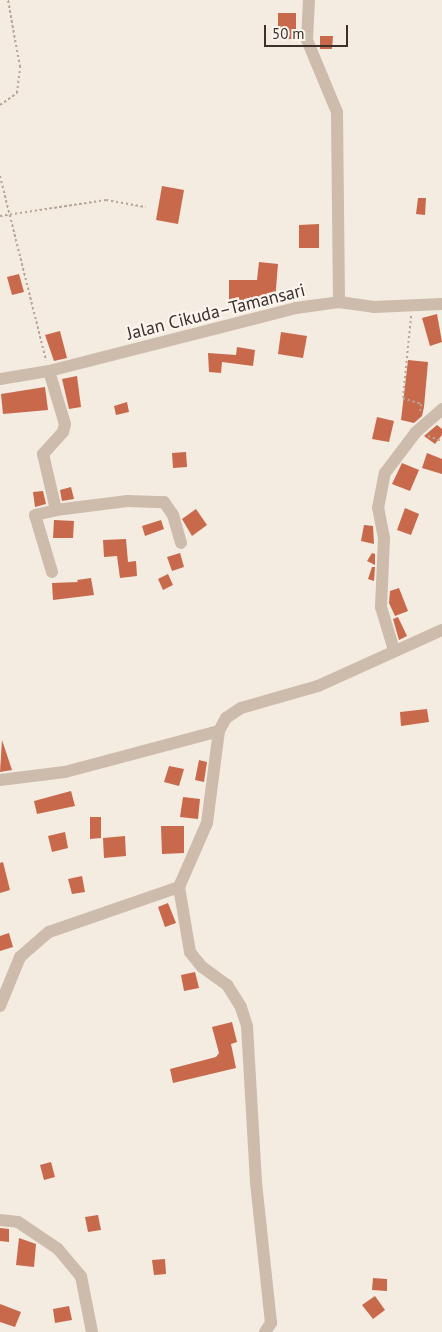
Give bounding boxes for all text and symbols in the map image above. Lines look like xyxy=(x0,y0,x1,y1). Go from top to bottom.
scale bar xyxy=(267,15,351,47)
text: 50 m xyxy=(272,24,305,43)
street label: Jalan Cikuda–Tamansari xyxy=(124,279,308,345)

